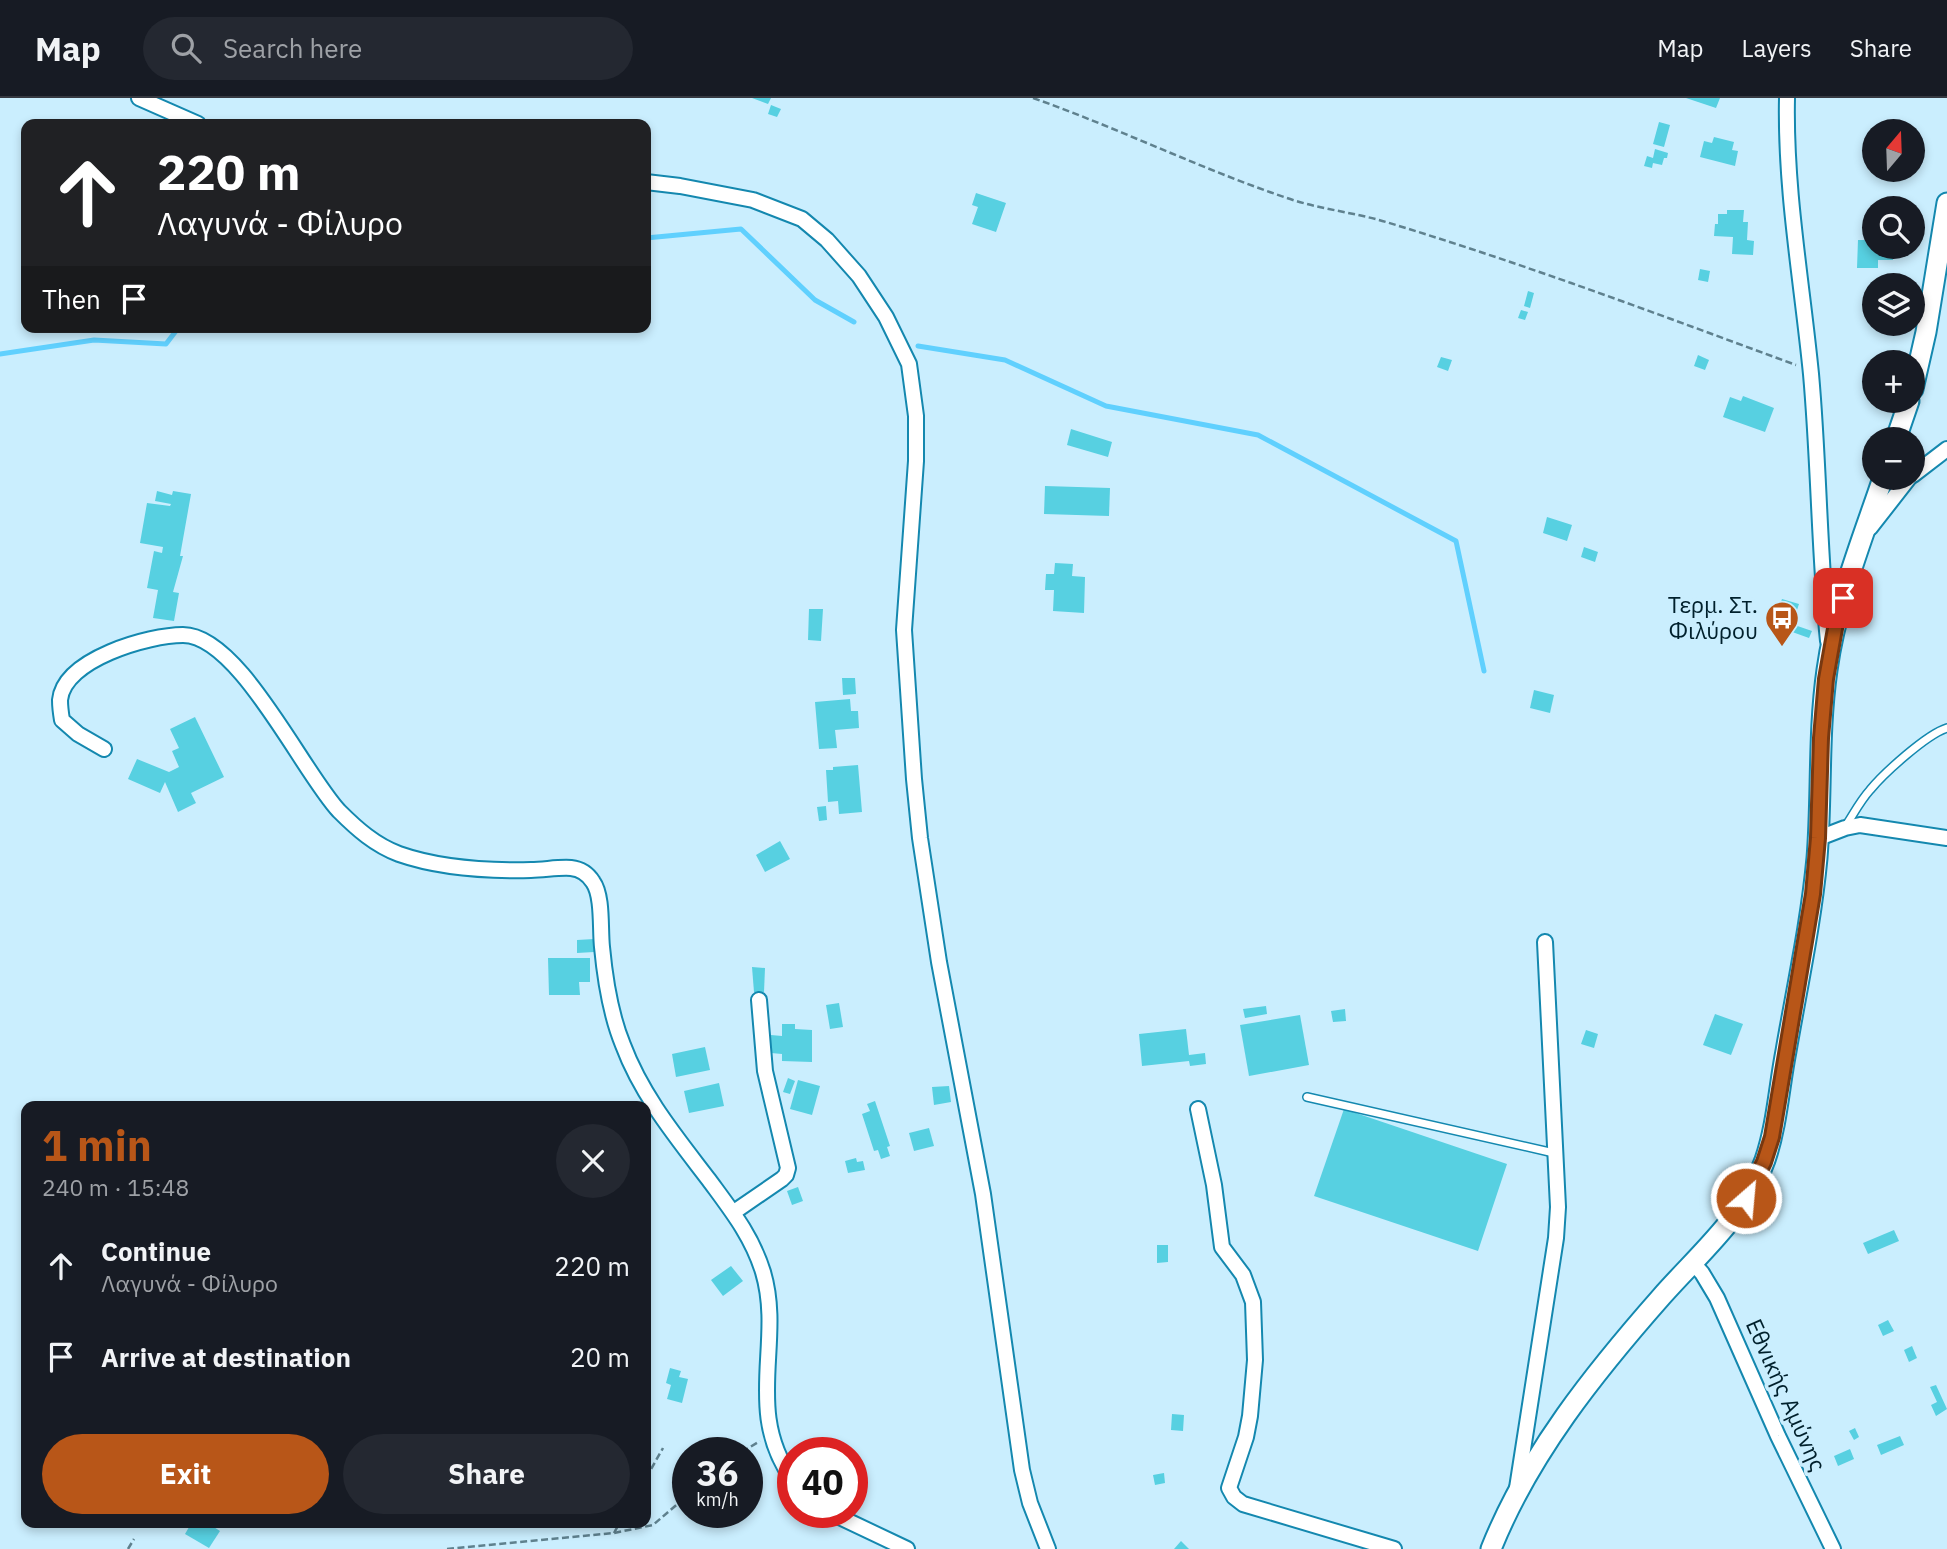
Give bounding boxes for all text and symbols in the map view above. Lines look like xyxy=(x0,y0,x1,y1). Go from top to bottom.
search box xyxy=(143,17,633,80)
text: Map xyxy=(35,27,101,70)
icon: search xyxy=(167,29,205,67)
text: Search here xyxy=(223,31,362,65)
text: Map xyxy=(1657,32,1704,64)
text: Layers xyxy=(1742,32,1812,64)
text: Share xyxy=(1850,32,1912,64)
north arrow xyxy=(1862,119,1925,182)
map controls xyxy=(1862,119,1925,490)
text: 220 m xyxy=(157,140,301,203)
icon: ahead xyxy=(42,147,133,238)
button: search xyxy=(1862,196,1925,259)
text: Λαγυνά - Φίλυρο xyxy=(157,202,403,244)
button: layers xyxy=(1862,273,1925,336)
icon: arrive xyxy=(115,280,153,318)
text: Then xyxy=(42,282,101,316)
button: + xyxy=(1862,350,1925,413)
button: − xyxy=(1862,427,1925,490)
pin xyxy=(1813,568,1873,628)
icon: arrive xyxy=(1824,579,1862,617)
place label: Τερμ. Στ. Φιλύρου xyxy=(1668,589,1758,645)
bus stop icon: Τερμ. Στ. Φιλύρου xyxy=(1763,599,1801,648)
text: 1 min xyxy=(42,1118,152,1173)
button: close xyxy=(556,1124,630,1198)
position arrow xyxy=(1709,1161,1783,1235)
text: 240 m · 15:48 xyxy=(42,1172,189,1202)
text: Continue xyxy=(101,1234,211,1268)
icon: ahead xyxy=(42,1247,80,1285)
text: 220 m xyxy=(554,1249,630,1283)
text: Λαγυνά - Φίλυρο xyxy=(101,1268,278,1298)
street label: Εθνικής Αμύνης xyxy=(1740,1314,1834,1476)
icon: arrive xyxy=(42,1338,80,1376)
text: Arrive at destination xyxy=(101,1340,351,1374)
text: 20 m xyxy=(570,1340,630,1374)
button: Exit xyxy=(42,1434,329,1514)
button: Share xyxy=(343,1434,630,1514)
speed limit sign: 40 xyxy=(777,1437,868,1528)
text: 36 xyxy=(696,1450,739,1496)
text: km/h xyxy=(696,1488,739,1511)

